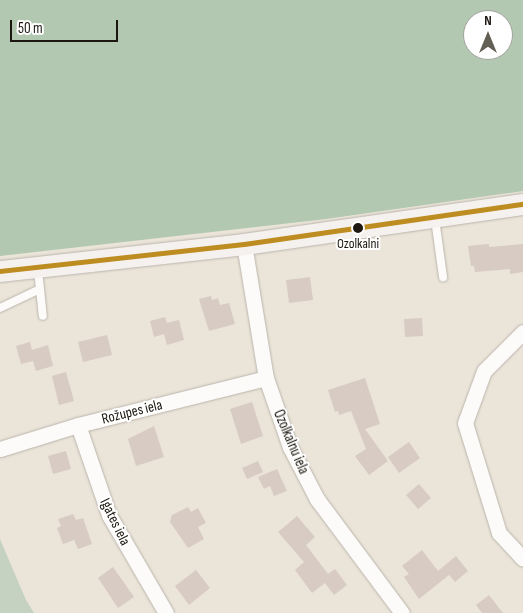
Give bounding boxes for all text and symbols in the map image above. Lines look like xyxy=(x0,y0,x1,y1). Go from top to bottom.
scale bar xyxy=(12,10,120,42)
north arrow xyxy=(463,10,513,60)
text: N xyxy=(484,12,492,29)
text: 50 m xyxy=(18,19,43,38)
marker: Ozolkalni xyxy=(353,223,363,233)
place label: Ozolkalni xyxy=(337,236,379,252)
street label: Rožupes iela xyxy=(100,396,164,428)
street label: Ozolkalnu iela xyxy=(269,407,313,477)
street label: Igates iela xyxy=(96,495,134,549)

